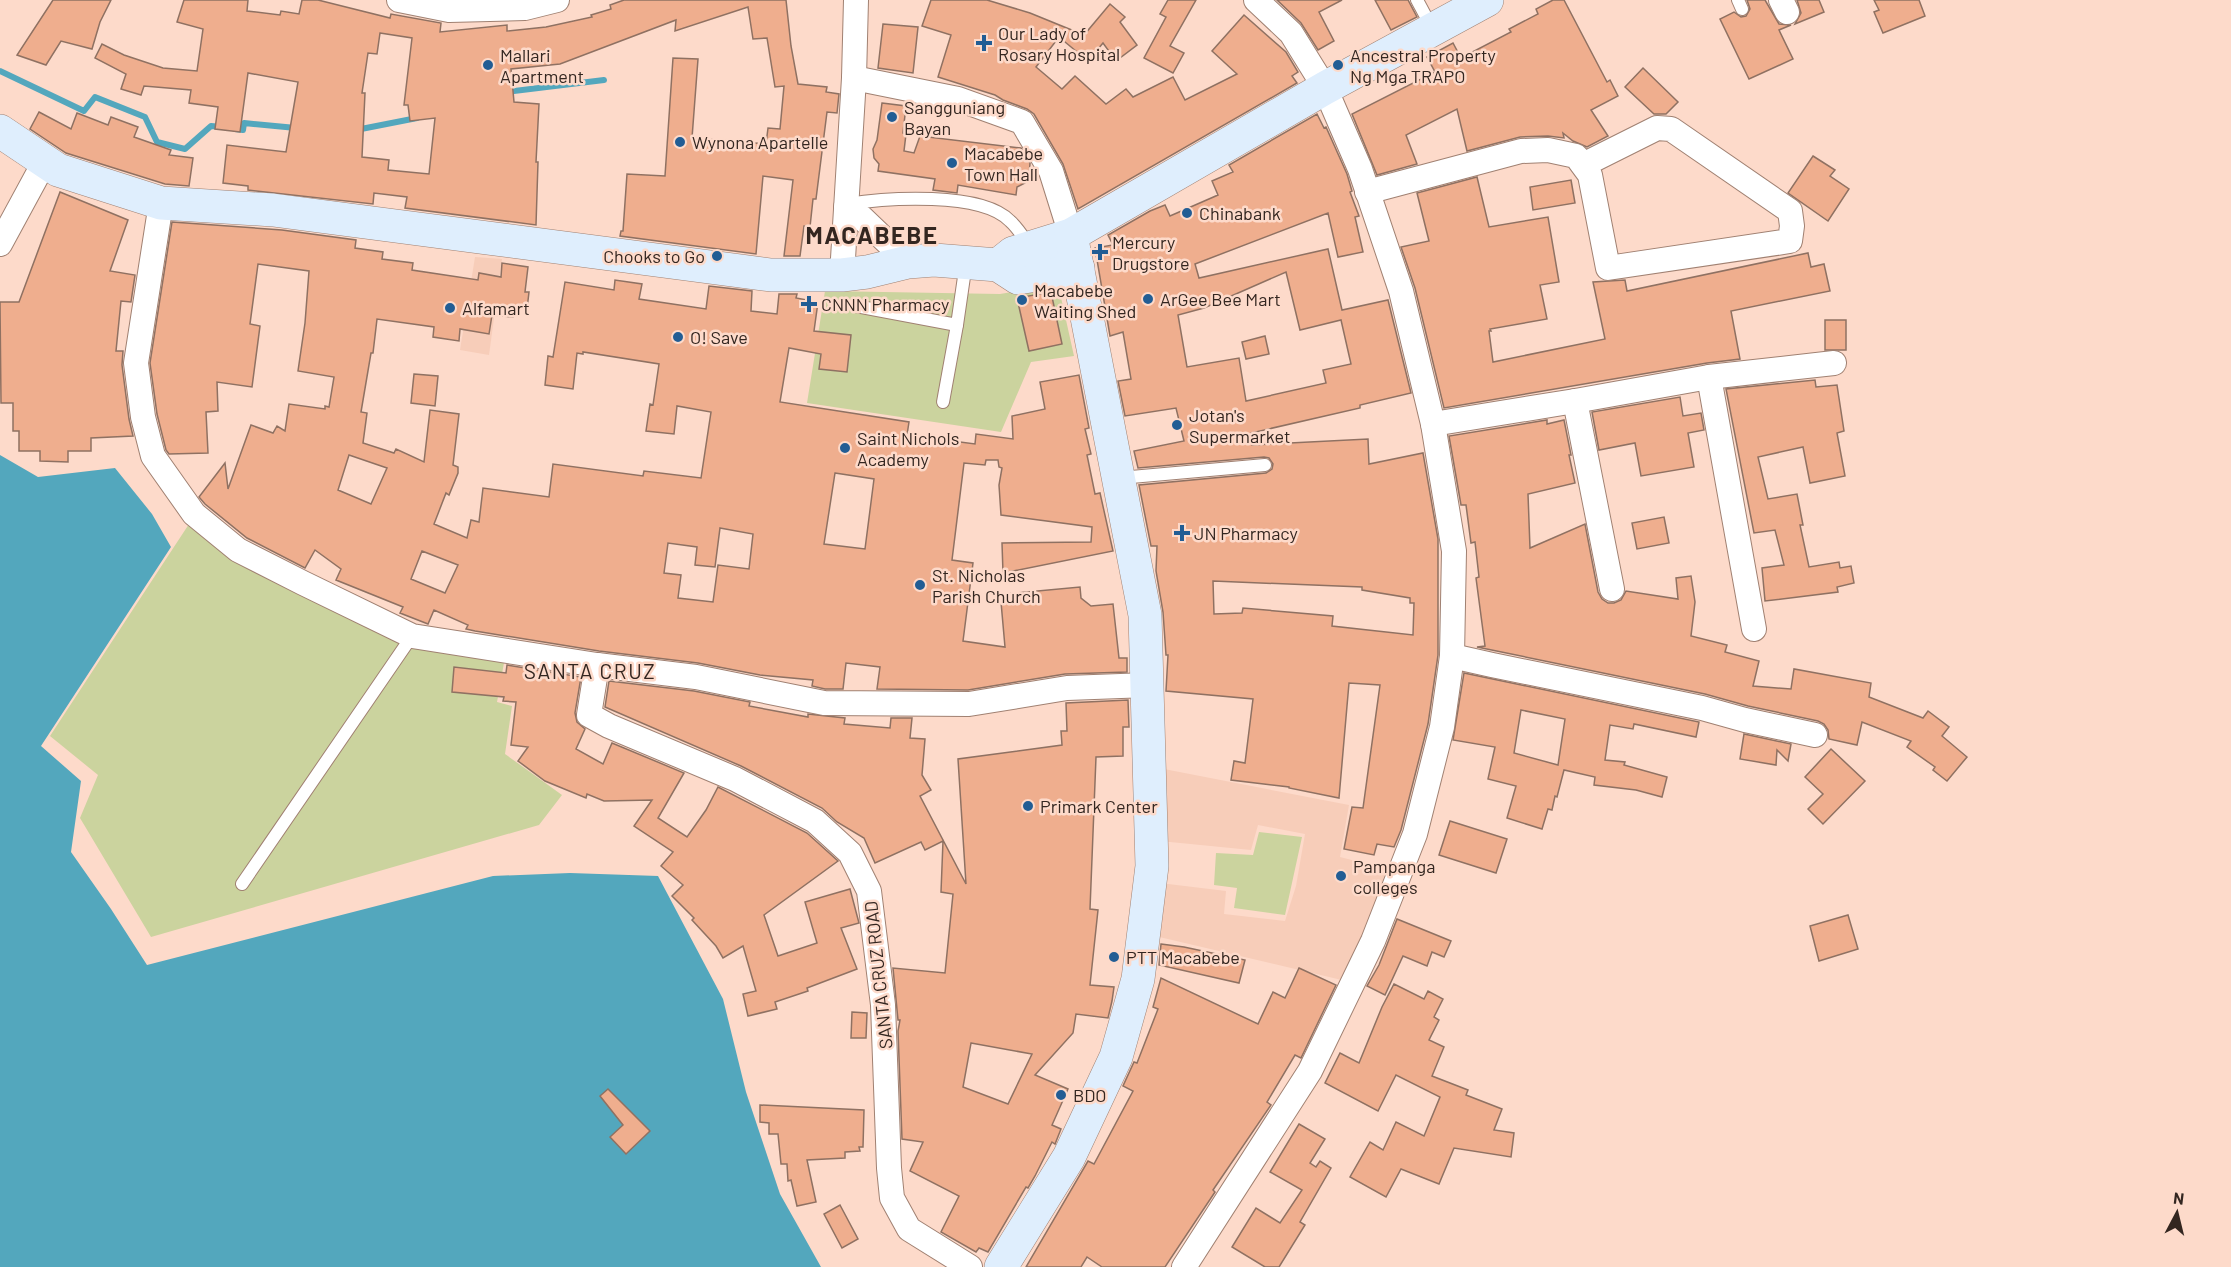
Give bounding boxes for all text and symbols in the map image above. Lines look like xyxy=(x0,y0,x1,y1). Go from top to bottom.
place label: Our Lady of Rosary Hospital xyxy=(998,22,1120,65)
marker: Our Lady of Rosary Hospital xyxy=(975,34,993,52)
place label: Mallari Apartment xyxy=(500,44,584,87)
place label: Ancestral Property Ng Mga TRAPO xyxy=(1350,44,1496,87)
marker: Mallari Apartment xyxy=(481,58,495,72)
marker: Ancestral Property Ng Mga TRAPO xyxy=(1331,58,1345,72)
place label: Sangguniang Bayan xyxy=(904,96,1005,139)
marker: Sangguniang Bayan xyxy=(885,110,899,124)
place label: Wynona Apartelle xyxy=(692,131,828,153)
marker: Wynona Apartelle xyxy=(673,135,687,149)
place label: Macabebe Town Hall xyxy=(964,142,1043,185)
marker: Macabebe Town Hall xyxy=(945,156,959,170)
place label: Chinabank xyxy=(1199,202,1281,224)
marker: Chinabank xyxy=(1180,206,1194,220)
district label: MACABEBE xyxy=(806,220,938,249)
place label: Mercury Drugstore xyxy=(1112,231,1190,274)
place label: Chooks to Go xyxy=(603,245,705,267)
marker: Mercury Drugstore xyxy=(1093,245,1107,259)
marker: Chooks to Go xyxy=(710,249,724,263)
place label: Macabebe Waiting Shed xyxy=(1034,279,1136,322)
place label: ArGee Bee Mart xyxy=(1160,288,1281,310)
marker: ArGee Bee Mart xyxy=(1141,292,1155,306)
place label: CNNN Pharmacy xyxy=(821,293,949,315)
marker: Macabebe Waiting Shed xyxy=(1015,293,1029,307)
place label: Alfamart xyxy=(462,297,530,319)
marker: CNNN Pharmacy xyxy=(802,297,816,311)
marker: Alfamart xyxy=(443,301,457,315)
place label: O! Save xyxy=(690,326,748,348)
marker: O! Save xyxy=(671,330,685,344)
place label: Jotan's Supermarket xyxy=(1189,404,1290,447)
marker: Jotan's Supermarket xyxy=(1170,418,1184,432)
place label: Saint Nichols Academy xyxy=(857,427,959,470)
marker: Saint Nichols Academy xyxy=(838,441,852,455)
place label: JN Pharmacy xyxy=(1194,522,1298,544)
marker: JN Pharmacy xyxy=(1175,526,1189,540)
place label: St. Nicholas Parish Church xyxy=(932,564,1041,607)
marker: St. Nicholas Parish Church xyxy=(913,578,927,592)
district label: SANTA CRUZ xyxy=(524,658,656,683)
place label: Primark Center xyxy=(1040,795,1158,817)
marker: Primark Center xyxy=(1021,799,1035,813)
place label: Pampanga colleges xyxy=(1353,855,1435,898)
marker: Pampanga colleges xyxy=(1334,869,1348,883)
street label: SANTA CRUZ ROAD xyxy=(859,900,897,1050)
place label: PTT Macabebe xyxy=(1126,946,1240,968)
marker: PTT Macabebe xyxy=(1107,950,1121,964)
place label: BDO xyxy=(1073,1084,1107,1106)
marker: BDO xyxy=(1054,1088,1068,1102)
north arrow xyxy=(2147,1183,2207,1243)
text: N xyxy=(2172,1188,2185,1208)

